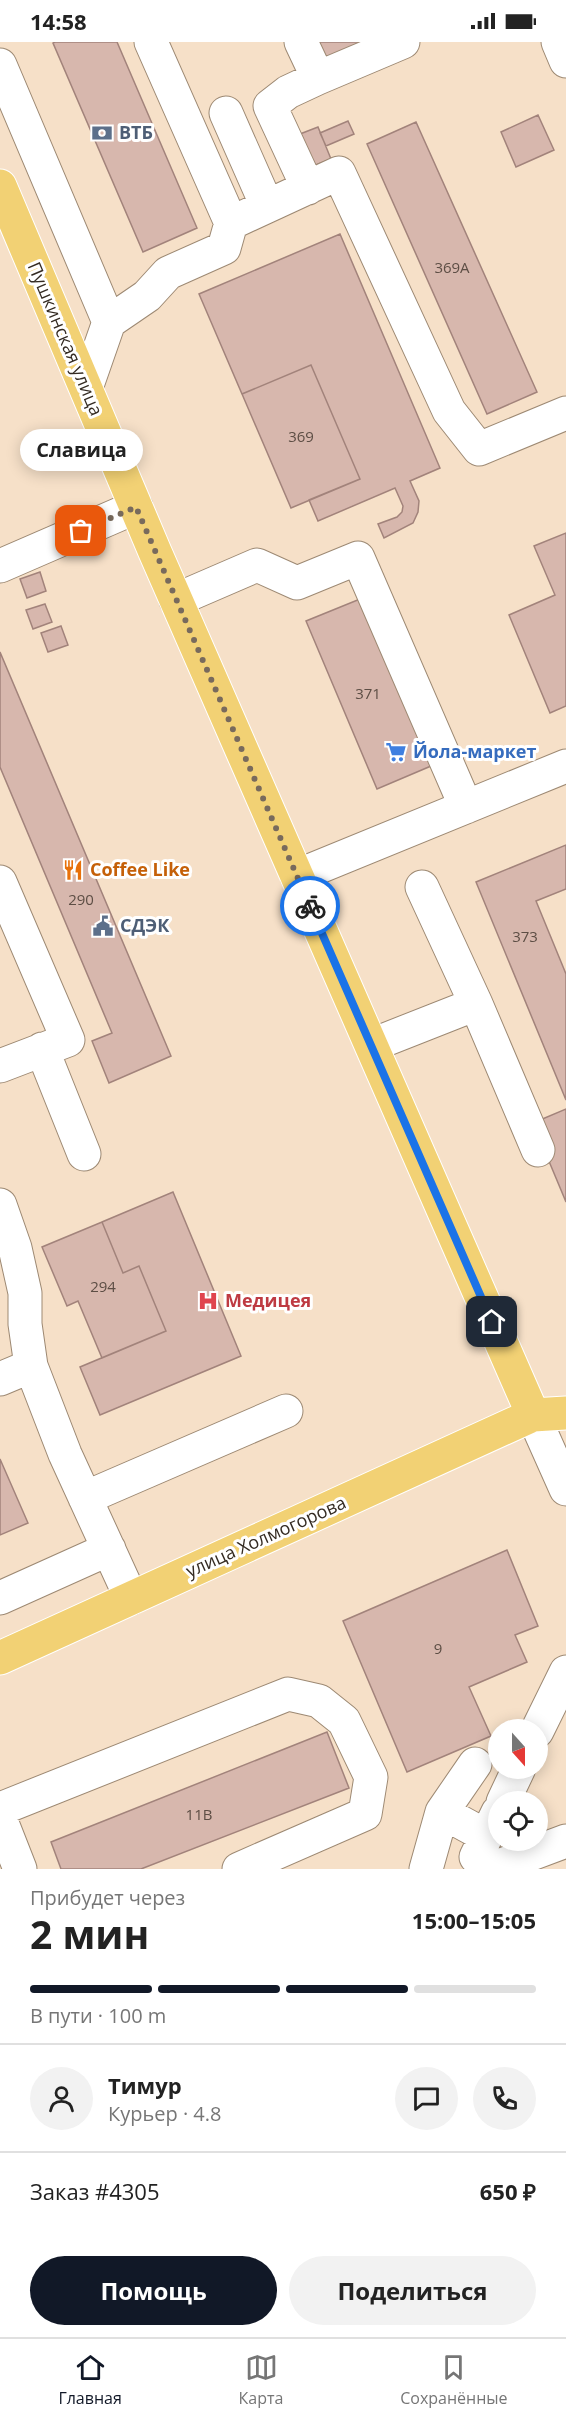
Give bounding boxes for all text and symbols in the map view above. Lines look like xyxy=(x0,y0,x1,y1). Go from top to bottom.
text: 14:58 xyxy=(30,6,87,36)
place label: ВТБ xyxy=(119,120,153,144)
bank icon: ВТБ xyxy=(90,121,114,145)
house number: 369А xyxy=(434,257,470,277)
street label: Пушкинская улица xyxy=(23,258,109,419)
house number: 369 xyxy=(288,426,314,446)
callout: Славица xyxy=(20,429,142,471)
text: Славица xyxy=(36,436,127,463)
pin xyxy=(55,505,106,556)
icon: bag xyxy=(64,514,97,547)
house number: 371 xyxy=(355,683,381,703)
place label: Йола-маркет xyxy=(413,739,536,763)
supermarket icon: Йола-маркет xyxy=(384,740,408,764)
place label: Coffee Like xyxy=(90,857,190,881)
restaurant icon: Coffee Like xyxy=(61,858,85,882)
courier xyxy=(280,876,340,936)
house number: 290 xyxy=(68,889,94,909)
icon: bike xyxy=(294,890,327,923)
place label: СДЭК xyxy=(120,913,170,937)
public building icon: СДЭК xyxy=(91,914,115,938)
house number: 373 xyxy=(512,926,538,946)
house number: 294 xyxy=(90,1276,116,1296)
place label: Медицея xyxy=(225,1288,311,1312)
hospital icon: Медицея xyxy=(196,1289,220,1313)
pin xyxy=(466,1296,517,1347)
icon: home xyxy=(475,1305,508,1338)
street label: улица Холмогорова xyxy=(182,1490,350,1582)
house number: 9 xyxy=(434,1638,442,1658)
north arrow xyxy=(488,1719,548,1779)
map controls xyxy=(488,1719,548,1851)
button: locate xyxy=(488,1791,548,1851)
house number: 11В xyxy=(186,1804,212,1824)
text: Прибудет через xyxy=(30,1884,185,1911)
text: 15:00–15:05 xyxy=(412,1905,536,1935)
text: 2 мин xyxy=(30,1907,149,1960)
text: В пути · 100 m xyxy=(30,2002,166,2029)
button: person xyxy=(30,2067,93,2130)
button: chat xyxy=(395,2067,458,2130)
button: phone xyxy=(473,2067,536,2130)
text: Тимур xyxy=(108,2070,182,2100)
text: Курьер · 4.8 xyxy=(108,2100,222,2127)
text: Заказ #4305 xyxy=(30,2176,160,2206)
text: 650 ₽ xyxy=(480,2176,536,2206)
button: Помощь xyxy=(30,2256,277,2325)
button: Поделиться xyxy=(289,2256,536,2325)
tab: Главная xyxy=(58,2351,122,2409)
tab: Карта xyxy=(239,2351,283,2409)
tab: Сохранённые xyxy=(400,2351,508,2409)

